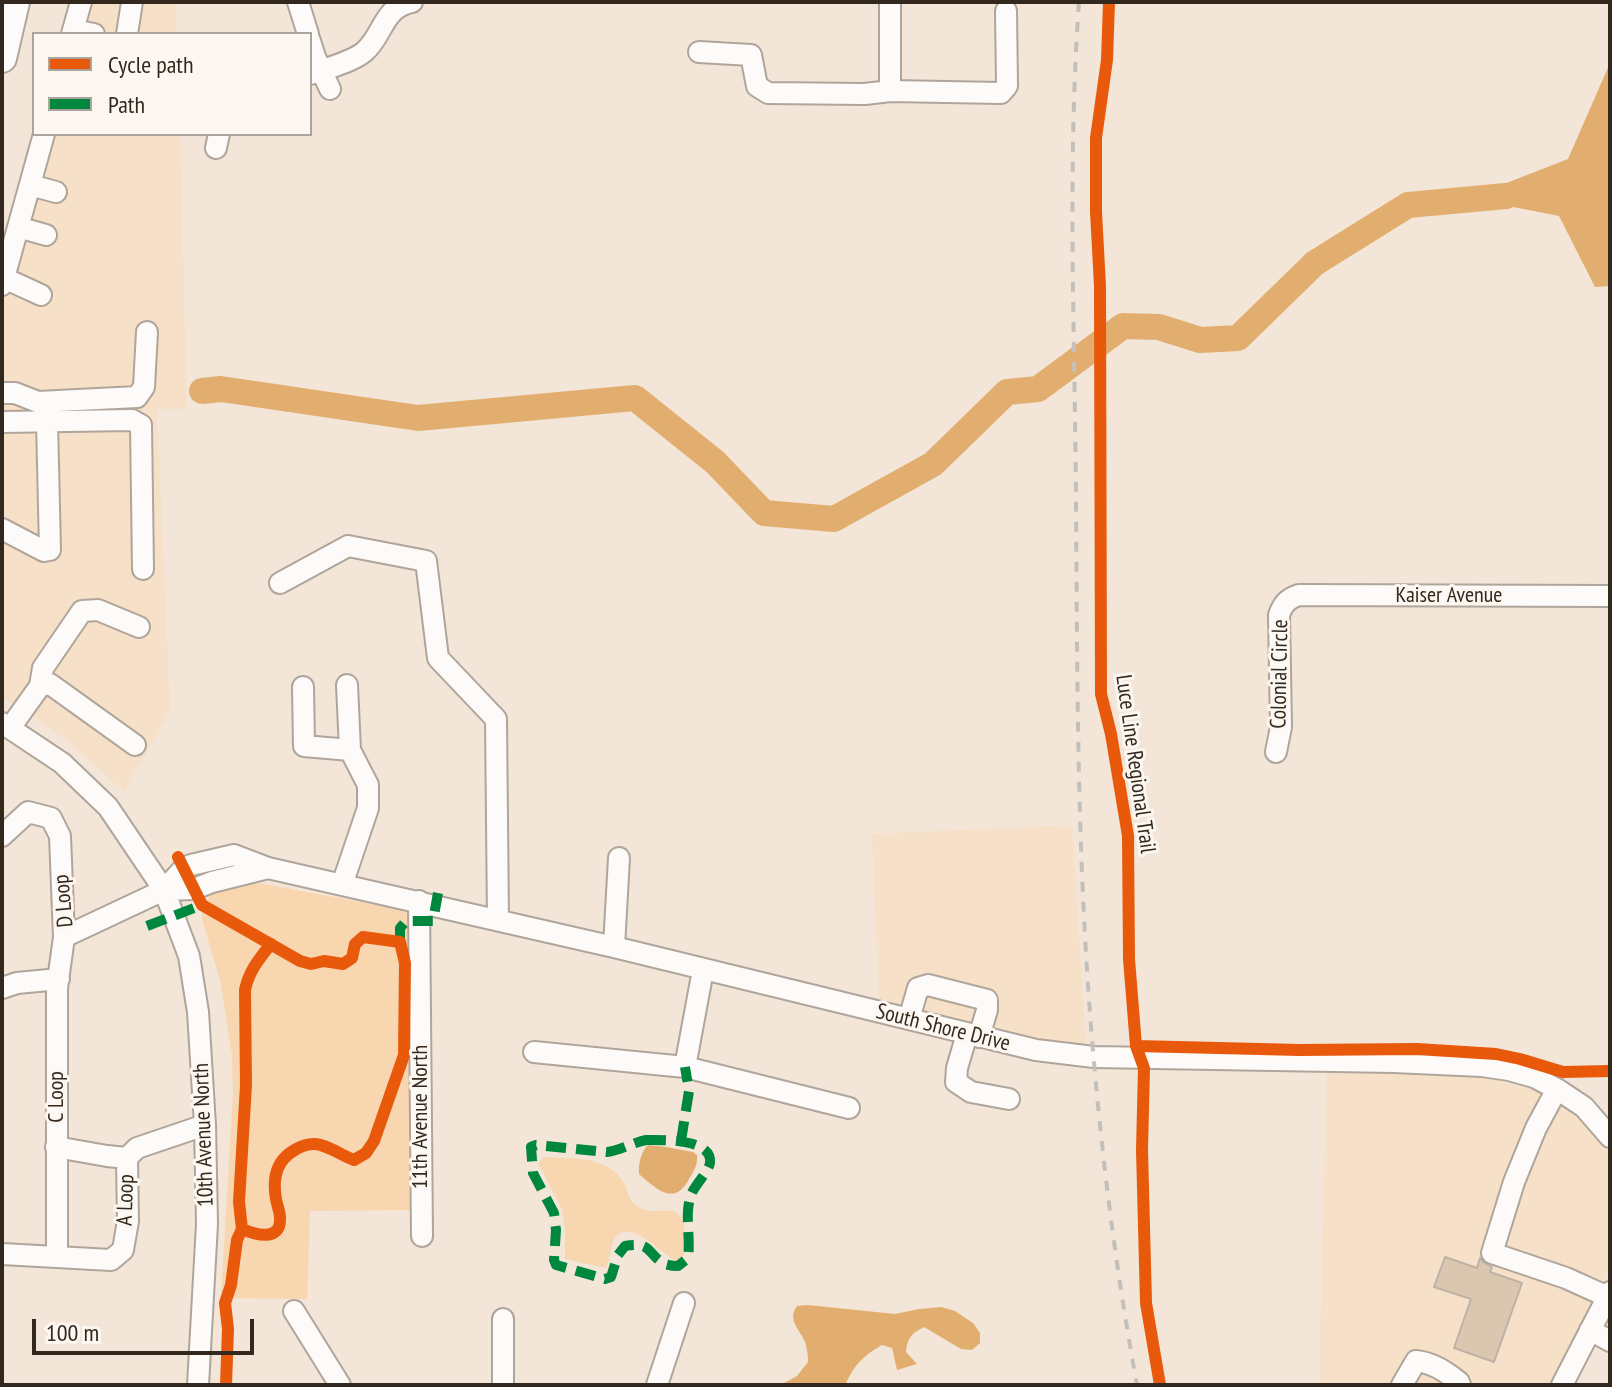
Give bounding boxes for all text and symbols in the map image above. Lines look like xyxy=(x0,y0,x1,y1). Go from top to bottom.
legend xyxy=(32,32,312,136)
text: Cycle path xyxy=(108,49,194,80)
text: Path xyxy=(108,89,145,120)
street label: Kaiser Avenue xyxy=(1396,583,1502,609)
street label: Colonial Circle xyxy=(1266,619,1294,729)
street label: Luce Line Regional Trail xyxy=(1109,673,1161,855)
street label: D Loop xyxy=(49,873,79,929)
street label: South Shore Drive xyxy=(873,999,1013,1057)
street label: 11th Avenue North xyxy=(408,1045,434,1189)
street label: 10th Avenue North xyxy=(188,1063,220,1207)
street label: C Loop xyxy=(44,1071,70,1123)
street label: A Loop xyxy=(112,1174,140,1226)
scale bar xyxy=(36,1303,258,1353)
text: 100 m xyxy=(46,1317,99,1348)

